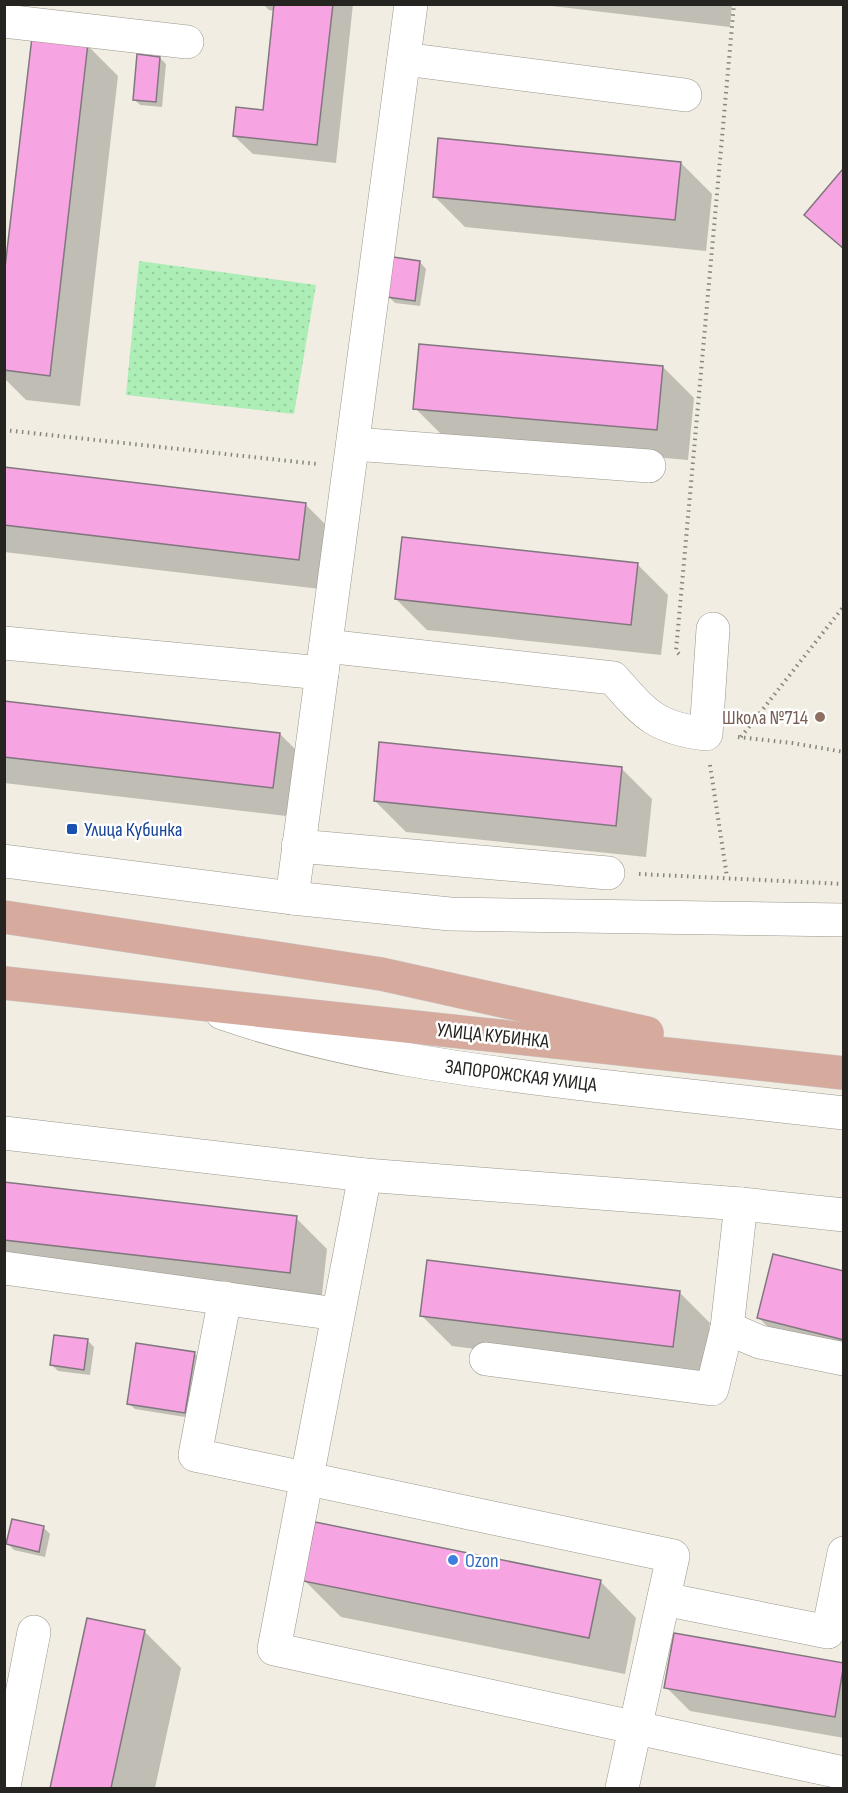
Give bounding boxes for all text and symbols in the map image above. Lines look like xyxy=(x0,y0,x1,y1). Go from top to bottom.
place label: Школа №714 xyxy=(722,706,808,730)
marker: Школа №714 xyxy=(813,710,827,724)
place label: Улица Кубинка xyxy=(84,818,182,842)
marker: Улица Кубинка xyxy=(65,822,79,836)
street label: УЛИЦА КУБИНКА xyxy=(436,1018,551,1054)
street label: ЗАПОРОЖСКАЯ УЛИЦА xyxy=(443,1055,599,1097)
place label: Ozon xyxy=(465,1549,499,1573)
marker: Ozon xyxy=(446,1553,460,1567)

